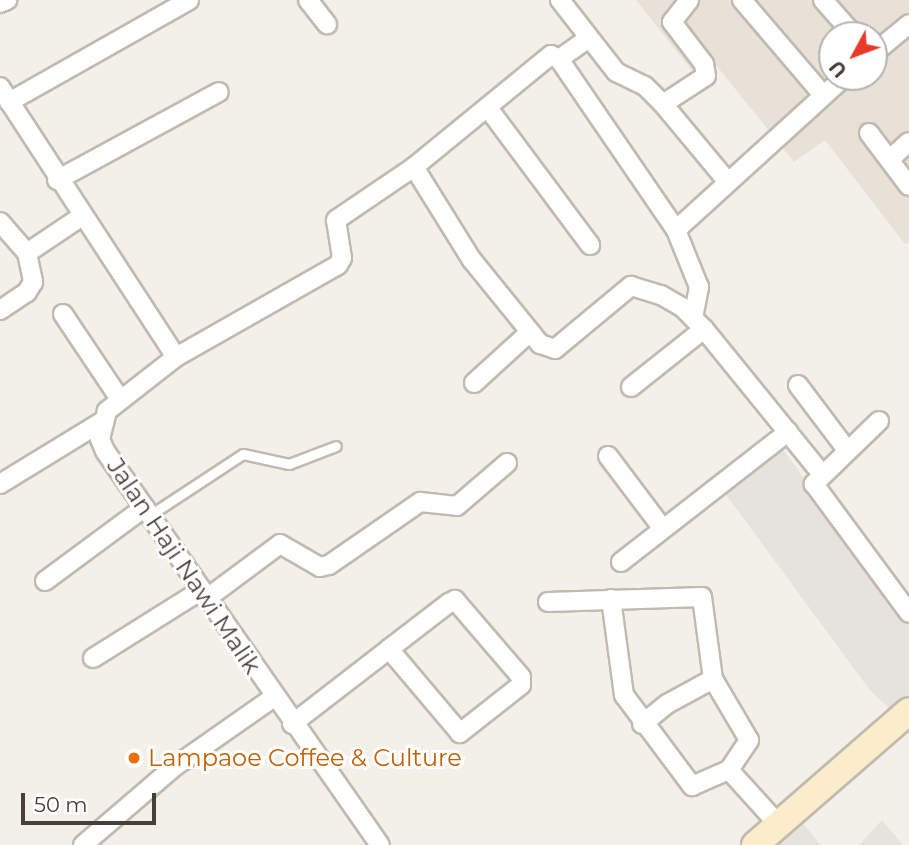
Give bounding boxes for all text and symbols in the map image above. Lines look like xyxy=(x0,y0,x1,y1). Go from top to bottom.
north arrow xyxy=(818,21,888,91)
text: U xyxy=(825,56,852,82)
street label: Jalan Haji Nawi Malik xyxy=(101,453,267,679)
place label: Lampaoe Coffee & Culture xyxy=(148,744,462,772)
marker: Lampaoe Coffee & Culture xyxy=(126,750,142,766)
scale bar xyxy=(24,778,159,822)
text: 50 m xyxy=(34,792,88,817)

